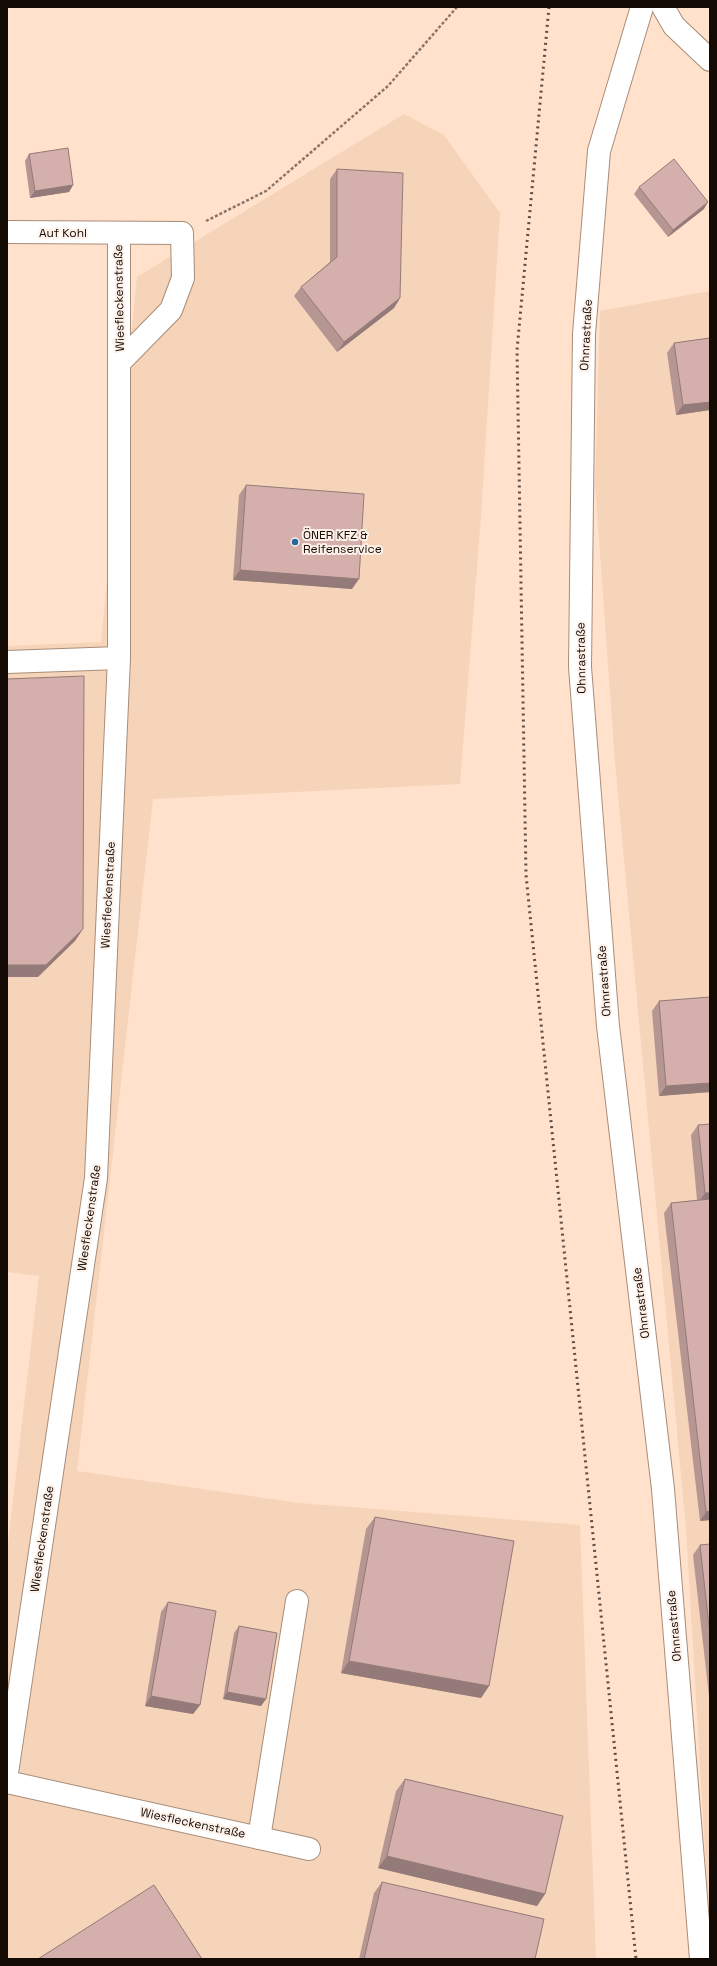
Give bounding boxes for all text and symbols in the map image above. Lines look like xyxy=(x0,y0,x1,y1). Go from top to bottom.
street label: Auf Kohl xyxy=(39,225,87,241)
street label: Wiesfleckenstraße xyxy=(110,244,128,352)
street label: Ohnrastraße xyxy=(576,299,596,371)
place label: ÖNER KFZ & Reifenservice xyxy=(303,527,382,557)
marker: ÖNER KFZ & Reifenservice xyxy=(290,537,300,547)
street label: Ohnrastraße xyxy=(572,622,590,694)
street label: Wiesfleckenstraße xyxy=(97,841,119,949)
street label: Ohnrastraße xyxy=(594,945,614,1017)
street label: Wiesfleckenstraße xyxy=(74,1164,104,1272)
street label: Ohnrastraße xyxy=(629,1267,653,1339)
street label: Wiesfleckenstraße xyxy=(27,1485,57,1593)
street label: Ohnrastraße xyxy=(663,1590,685,1662)
street label: Wiesfleckenstraße xyxy=(139,1804,247,1842)

